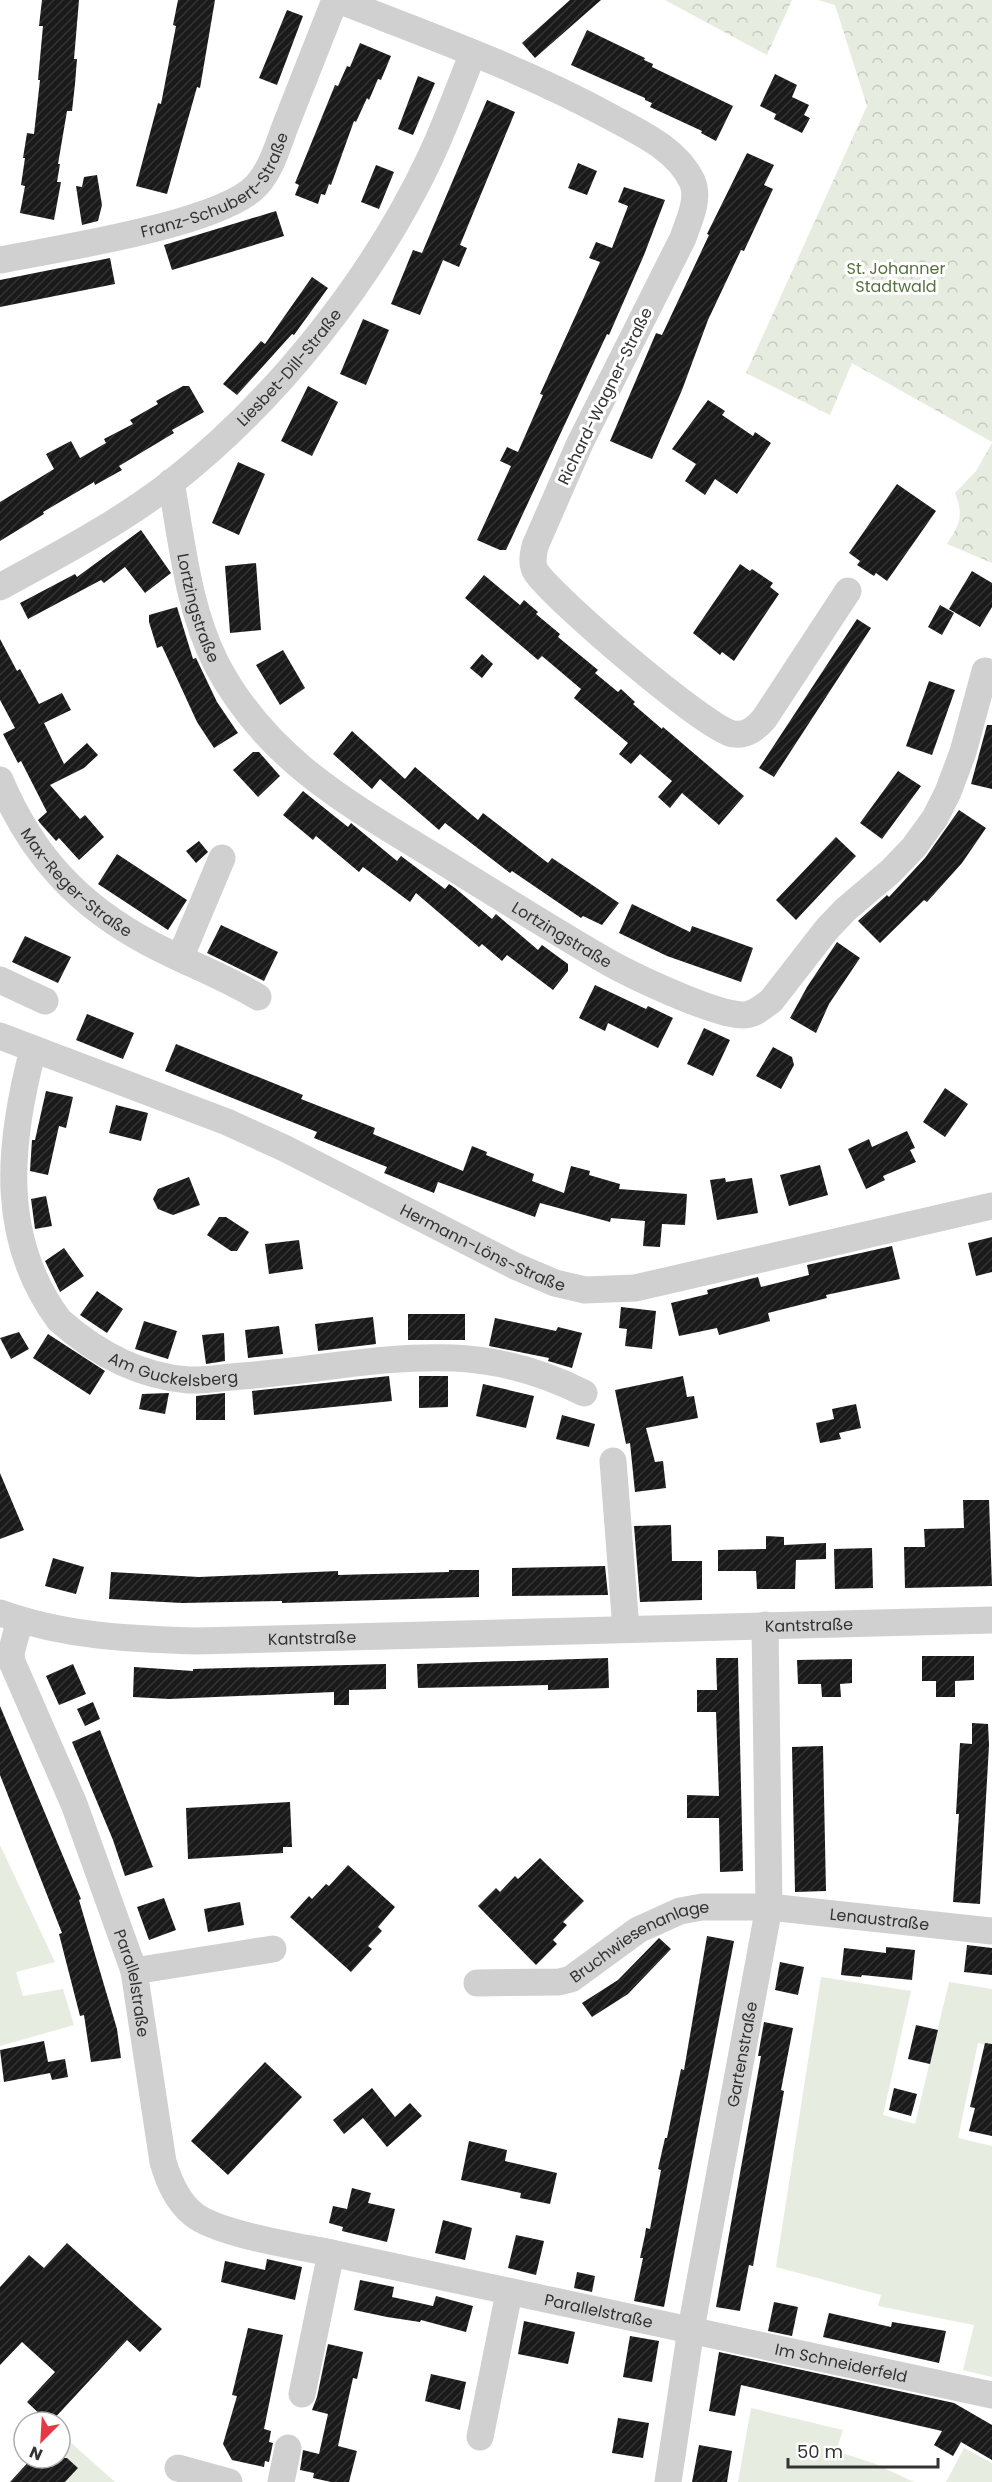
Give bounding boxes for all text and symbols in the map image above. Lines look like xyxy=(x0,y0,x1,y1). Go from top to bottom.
street label: Franz-Schubert-Straße xyxy=(138,129,294,243)
park label: St. Johanner Stadtwald xyxy=(847,257,946,298)
street label: Richard-Wagner-Straße xyxy=(552,303,658,489)
street label: Liesbet-Dill-Straße xyxy=(231,304,347,431)
street label: Lortzingstraße xyxy=(172,551,226,666)
street label: Max-Reger-Straße xyxy=(15,823,137,942)
street label: Lortzingstraße xyxy=(508,896,616,974)
street label: Hermann-Löns-Straße xyxy=(396,1198,568,1297)
street label: Am Guckelsberg xyxy=(105,1346,239,1392)
street label: Kantstraße xyxy=(764,1612,853,1637)
street label: Kantstraße xyxy=(268,1625,357,1651)
street label: Bruchwiesenanlage xyxy=(565,1896,709,1988)
street label: Lenaustraße xyxy=(829,1902,931,1936)
street label: Parallelstraße xyxy=(108,1926,155,2039)
street label: Gartenstraße xyxy=(721,2000,763,2109)
street label: Parallelstraße xyxy=(542,2288,655,2333)
street label: Im Schneiderfeld xyxy=(773,2337,910,2388)
north arrow xyxy=(12,2410,72,2470)
scale bar xyxy=(788,2431,938,2469)
text: 50 m xyxy=(797,2439,843,2464)
text: N xyxy=(26,2440,46,2466)

